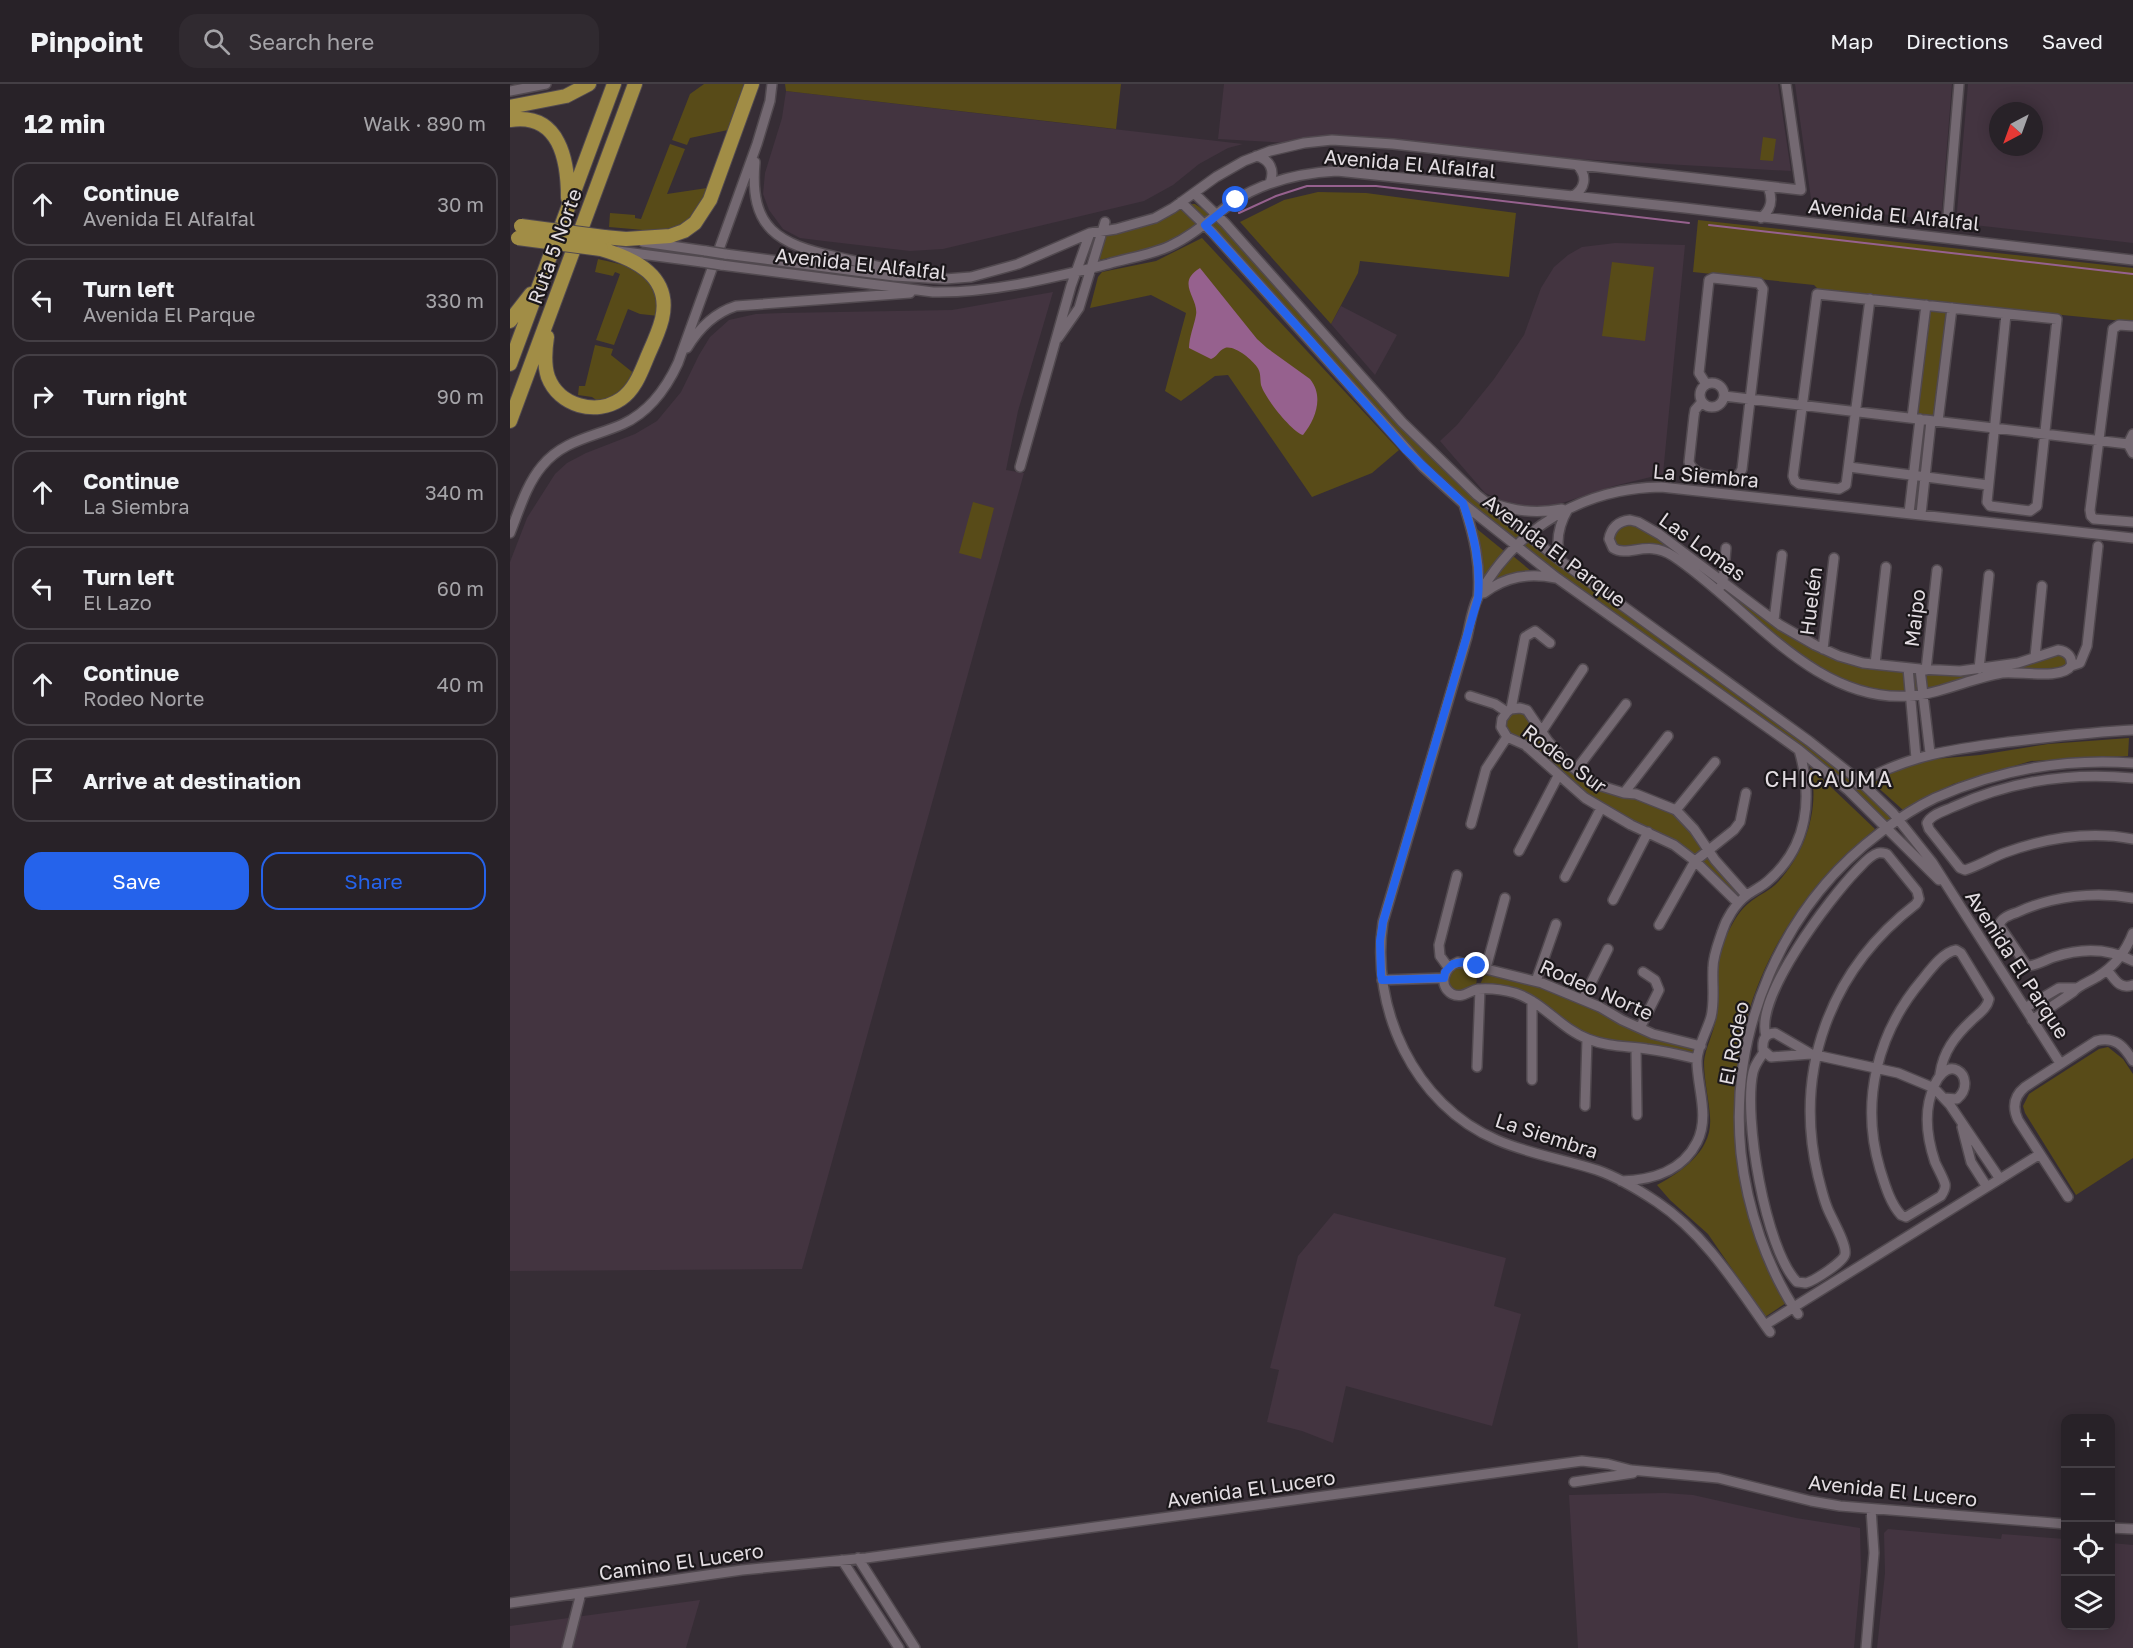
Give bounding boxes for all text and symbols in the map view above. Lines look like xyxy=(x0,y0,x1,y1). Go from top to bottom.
search box xyxy=(179,14,599,68)
text: Pinpoint xyxy=(30,25,143,58)
icon: search xyxy=(200,25,233,58)
text: Search here xyxy=(248,28,374,55)
text: Map xyxy=(1830,28,1873,54)
text: Directions xyxy=(1906,28,2009,54)
text: Saved xyxy=(2042,28,2103,54)
north arrow xyxy=(1989,102,2043,156)
text: 12 min xyxy=(24,108,105,139)
text: Walk · 890 m xyxy=(363,111,486,135)
street label: Avenida El Alfalfal xyxy=(1323,144,1497,182)
text: Continue xyxy=(83,179,179,206)
street label: Ruta 5 Norte xyxy=(522,185,586,307)
route start xyxy=(1222,186,1248,212)
icon: ahead xyxy=(26,188,59,221)
text: 30 m xyxy=(437,192,484,216)
street label: Avenida El Alfalfal xyxy=(1807,193,1981,235)
text: Avenida El Alfalfal xyxy=(83,206,255,230)
street label: Avenida El Alfalfal xyxy=(774,242,948,284)
text: Turn left xyxy=(83,275,174,302)
icon: left xyxy=(26,284,59,317)
text: 330 m xyxy=(426,288,484,312)
text: Avenida El Parque xyxy=(83,302,255,326)
icon: right xyxy=(26,380,59,413)
text: Turn right xyxy=(83,383,187,410)
text: 90 m xyxy=(437,384,484,408)
street label: La Siembra xyxy=(1652,458,1760,492)
text: Continue xyxy=(83,467,179,494)
icon: ahead xyxy=(26,476,59,509)
text: 340 m xyxy=(425,480,484,504)
street label: Avenida El Parque xyxy=(1479,489,1631,611)
text: La Siembra xyxy=(83,494,190,518)
street label: Las Lomas xyxy=(1655,507,1751,585)
text: Turn left xyxy=(83,563,174,590)
street label: Huelén xyxy=(1794,565,1826,637)
icon: left xyxy=(26,572,59,605)
text: 60 m xyxy=(437,576,484,600)
street label: Maipo xyxy=(1899,588,1929,648)
text: El Lazo xyxy=(83,590,152,614)
text: Continue xyxy=(83,659,179,686)
icon: ahead xyxy=(26,668,59,701)
text: 40 m xyxy=(437,672,484,696)
text: Rodeo Norte xyxy=(83,686,204,710)
street label: Rodeo Sur xyxy=(1518,719,1612,797)
icon: arrive xyxy=(26,764,59,797)
district label: CHICAUMA xyxy=(1765,765,1893,792)
text: Arrive at destination xyxy=(83,767,301,794)
button: Save xyxy=(24,852,249,910)
button: Share xyxy=(261,852,486,910)
street label: Avenida El Parque xyxy=(1961,885,2075,1043)
route end xyxy=(1463,952,1489,978)
street label: Rodeo Norte xyxy=(1537,953,1657,1025)
street label: El Rodeo xyxy=(1713,999,1753,1087)
street label: La Siembra xyxy=(1493,1107,1601,1163)
map controls xyxy=(2061,1414,2115,1630)
button: + xyxy=(2061,1414,2115,1468)
street label: Avenida El Lucero xyxy=(1165,1464,1337,1512)
button: − xyxy=(2061,1468,2115,1522)
street label: Avenida El Lucero xyxy=(1807,1469,1979,1511)
button: locate xyxy=(2061,1522,2115,1576)
street label: Camino El Lucero xyxy=(597,1538,765,1584)
button: layers xyxy=(2061,1576,2115,1630)

